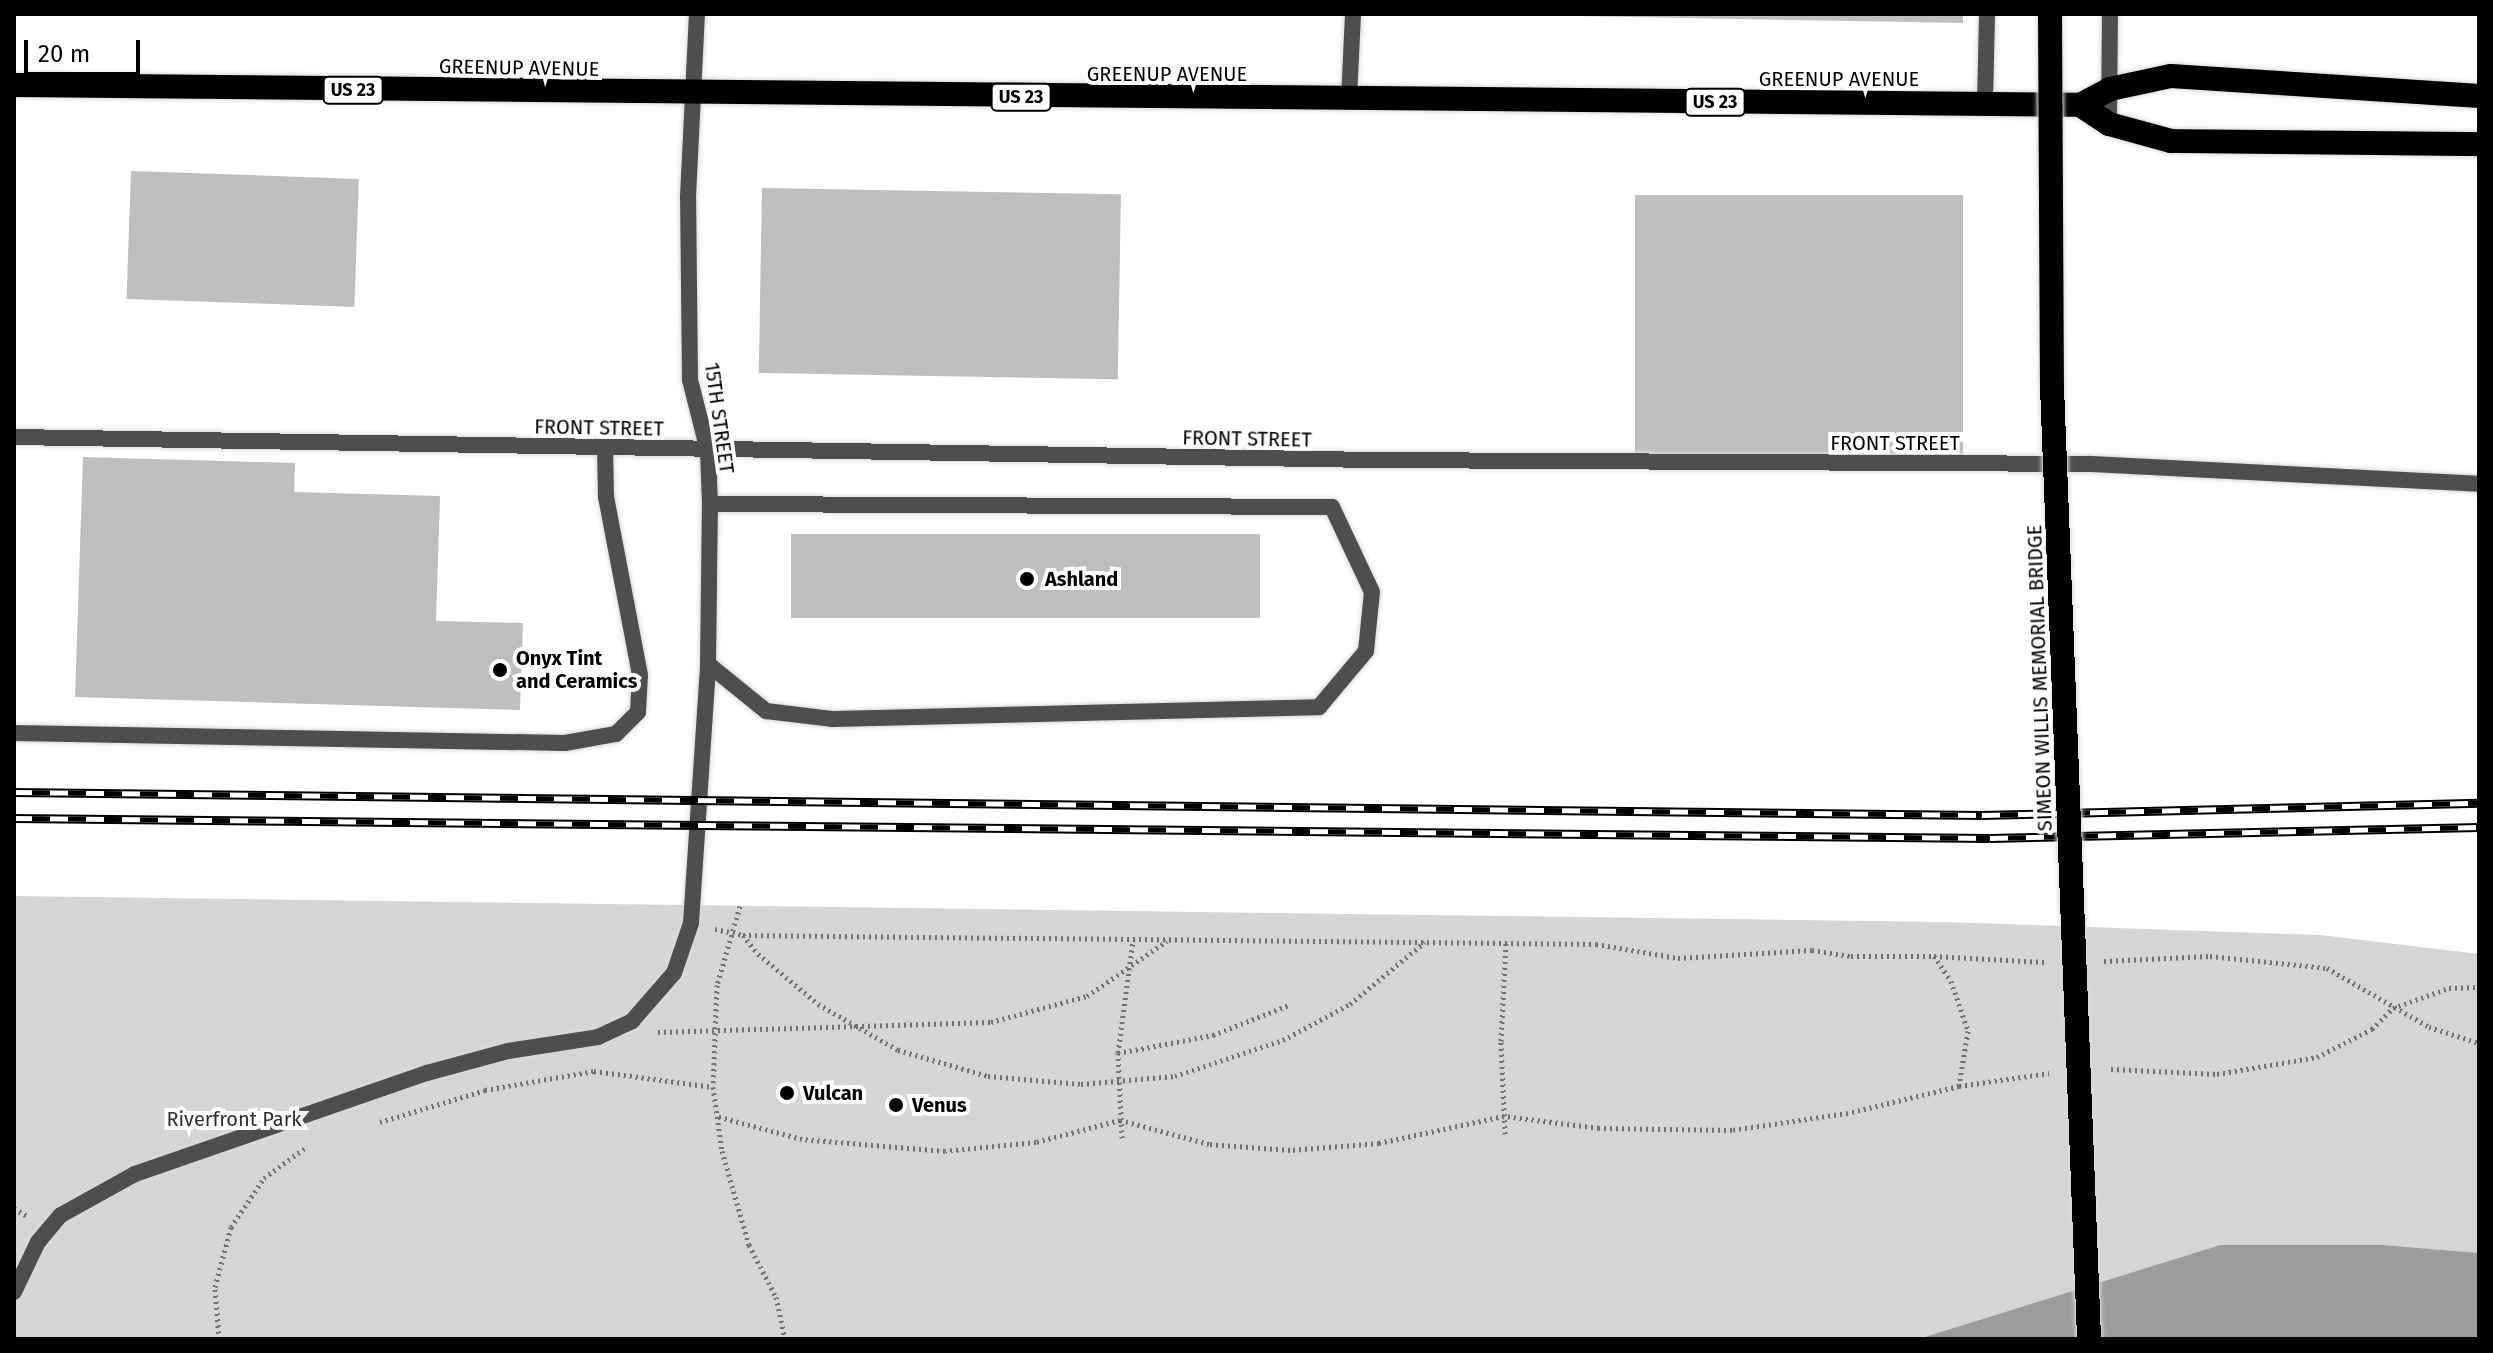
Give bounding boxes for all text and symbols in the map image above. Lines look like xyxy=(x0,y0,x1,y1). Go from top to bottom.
scale bar xyxy=(28,24,144,74)
text: 20 m xyxy=(38,40,90,68)
street label: GREENUP AVENUE xyxy=(439,55,599,81)
street label: GREENUP AVENUE xyxy=(1087,62,1247,86)
street label: GREENUP AVENUE xyxy=(1759,67,1919,91)
road number: US 23 xyxy=(321,76,385,104)
road number: US 23 xyxy=(989,83,1053,111)
road number: US 23 xyxy=(1683,88,1747,116)
street label: 15TH STREET xyxy=(699,361,739,475)
street label: FRONT STREET xyxy=(534,415,664,441)
street label: FRONT STREET xyxy=(1182,426,1312,452)
street label: FRONT STREET xyxy=(1830,431,1960,455)
street label: SIMEON WILLIS MEMORIAL BRIDGE xyxy=(2023,524,2057,832)
place label: Ashland xyxy=(1045,567,1118,591)
marker: Ashland xyxy=(1016,568,1038,590)
place label: Onyx Tint and Ceramics xyxy=(516,646,637,693)
marker: Onyx Tint and Ceramics xyxy=(491,661,509,679)
place label: Vulcan xyxy=(803,1081,863,1105)
marker: Vulcan xyxy=(778,1084,796,1102)
place label: Venus xyxy=(912,1093,967,1117)
marker: Venus xyxy=(887,1096,905,1114)
park label: Riverfront Park xyxy=(166,1107,302,1131)

